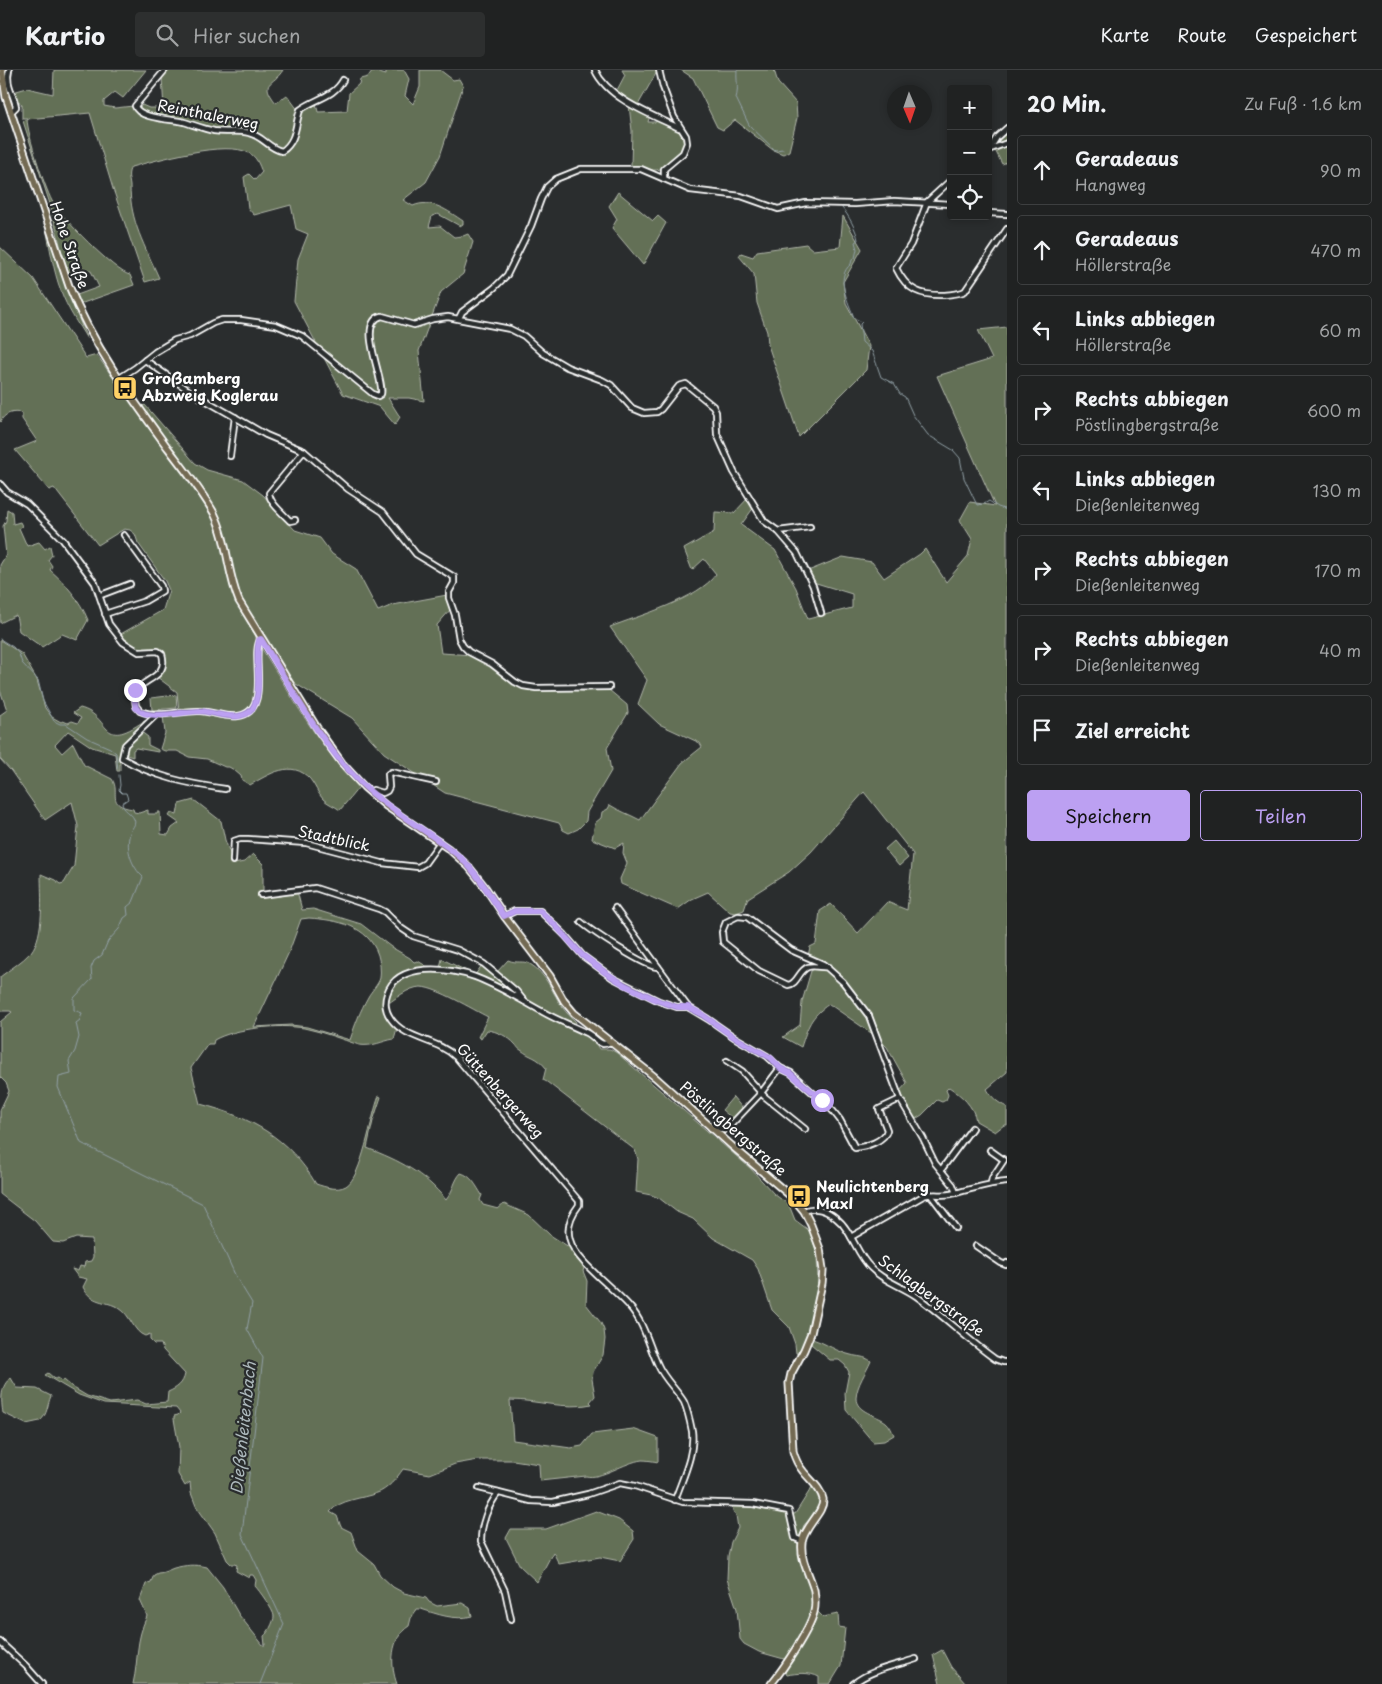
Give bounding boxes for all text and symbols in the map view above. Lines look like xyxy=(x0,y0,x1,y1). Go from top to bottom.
search box xyxy=(135,12,485,57)
text: Kartio xyxy=(25,17,105,53)
icon: search xyxy=(153,21,181,49)
text: Hier suchen xyxy=(193,21,300,49)
text: Karte xyxy=(1101,21,1149,48)
text: Route xyxy=(1177,21,1227,48)
text: Gespeichert xyxy=(1255,21,1357,48)
north arrow xyxy=(887,85,932,130)
map controls xyxy=(947,85,992,220)
button: + xyxy=(947,85,992,130)
text: 20 Min. xyxy=(1027,87,1106,119)
text: Zu Fuß · 1.6 km xyxy=(1244,91,1362,115)
street label: Reinthalerweg xyxy=(156,92,261,135)
button: − xyxy=(947,130,992,175)
text: Geradeaus xyxy=(1075,144,1179,172)
icon: ahead xyxy=(1028,156,1056,184)
text: 90 m xyxy=(1320,158,1361,182)
text: Hangweg xyxy=(1075,172,1146,196)
button: locate xyxy=(947,175,992,220)
street label: Hohe Straße xyxy=(45,198,96,291)
text: Geradeaus xyxy=(1075,224,1179,252)
icon: ahead xyxy=(1028,236,1056,264)
text: 470 m xyxy=(1311,238,1361,262)
text: Höllerstraße xyxy=(1075,252,1171,276)
text: Links abbiegen xyxy=(1075,304,1215,332)
icon: left xyxy=(1028,316,1056,344)
text: 60 m xyxy=(1319,318,1361,342)
text: Höllerstraße xyxy=(1075,332,1171,356)
place label: Großamberg Abzweig Koglerau xyxy=(142,366,279,406)
bus stop icon: Großamberg Abzweig Koglerau xyxy=(112,375,138,401)
text: Rechts abbiegen xyxy=(1075,384,1229,412)
icon: right xyxy=(1028,396,1056,424)
text: 600 m xyxy=(1307,398,1361,422)
text: Pöstlingbergstraße xyxy=(1075,412,1219,436)
text: Links abbiegen xyxy=(1075,464,1215,492)
icon: left xyxy=(1028,476,1056,504)
text: 130 m xyxy=(1313,478,1361,502)
text: Dießenleitenweg xyxy=(1075,492,1200,516)
text: Rechts abbiegen xyxy=(1075,544,1229,572)
icon: right xyxy=(1028,556,1056,584)
text: 170 m xyxy=(1315,558,1361,582)
text: Dießenleitenweg xyxy=(1075,572,1200,596)
text: Rechts abbiegen xyxy=(1075,624,1229,652)
icon: right xyxy=(1028,636,1056,664)
text: 40 m xyxy=(1319,638,1361,662)
text: Dießenleitenweg xyxy=(1075,652,1200,676)
route end xyxy=(124,679,147,702)
icon: arrive xyxy=(1028,716,1056,744)
text: Ziel erreicht xyxy=(1075,716,1190,744)
button: Speichern xyxy=(1027,790,1190,841)
button: Teilen xyxy=(1200,790,1362,841)
street label: Stadtblick xyxy=(296,819,372,856)
street label: Güttenbergerweg xyxy=(452,1037,550,1143)
street label: Pöstlingbergstraße xyxy=(676,1075,792,1181)
route start xyxy=(811,1089,834,1112)
place label: Neulichtenberg Maxl xyxy=(816,1174,929,1214)
bus stop icon: Neulichtenberg Maxl xyxy=(786,1183,812,1209)
street label: Schlagbergstraße xyxy=(874,1248,990,1341)
water label: Dießenleitenbach xyxy=(223,1360,261,1495)

